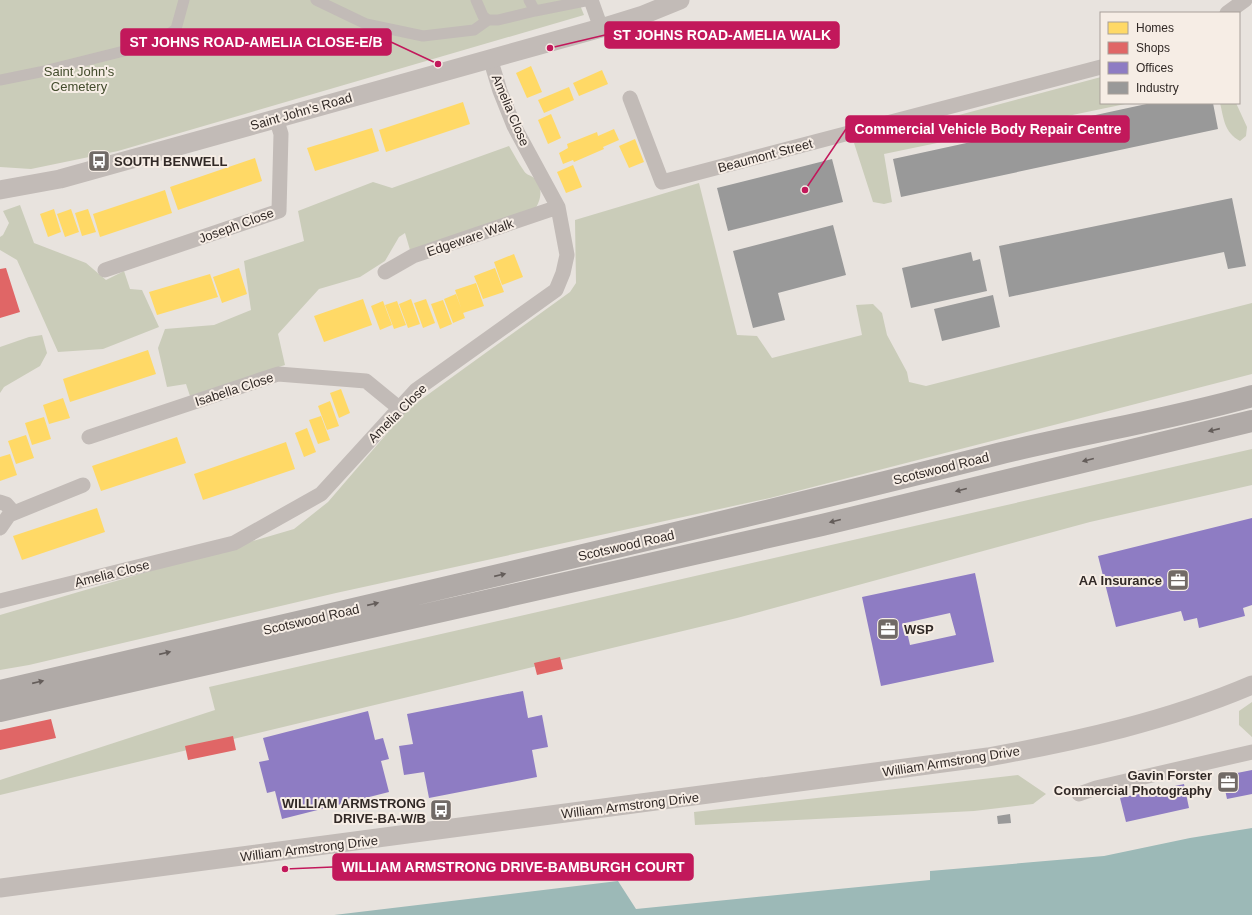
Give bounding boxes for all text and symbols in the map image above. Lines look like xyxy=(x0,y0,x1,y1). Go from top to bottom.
legend xyxy=(1100,12,1240,104)
text: Homes xyxy=(1136,21,1174,35)
callout: ST JOHNS ROAD-AMELIA WALK xyxy=(605,22,839,48)
text: ST JOHNS ROAD-AMELIA WALK xyxy=(613,27,831,43)
callout: ST JOHNS ROAD-AMELIA CLOSE-E/B xyxy=(121,29,391,55)
text: ST JOHNS ROAD-AMELIA CLOSE-E/B xyxy=(129,34,383,50)
text: Shops xyxy=(1136,41,1170,55)
text: Offices xyxy=(1136,61,1173,75)
park label: Saint John's Cemetery xyxy=(44,64,115,94)
street label: Amelia Close xyxy=(489,72,532,148)
text: Industry xyxy=(1136,81,1179,95)
street label: Saint John's Road xyxy=(249,90,354,133)
callout: Commercial Vehicle Body Repair Centre xyxy=(846,116,1129,142)
text: Commercial Vehicle Body Repair Centre xyxy=(855,121,1122,137)
street label: Beaumont Street xyxy=(716,136,815,175)
bus stop icon: SOUTH BENWELL xyxy=(86,148,112,174)
place label: SOUTH BENWELL xyxy=(114,154,227,169)
street label: Joseph Close xyxy=(197,205,276,246)
street label: Edgeware Walk xyxy=(425,215,516,259)
street label: Isabella Close xyxy=(193,370,275,409)
street label: Amelia Close xyxy=(365,381,430,446)
one-way arrow xyxy=(1208,427,1220,433)
street label: Scotswood Road xyxy=(892,449,991,488)
one-way arrow xyxy=(1081,457,1093,463)
one-way arrow xyxy=(955,488,967,494)
one-way arrow xyxy=(829,519,841,525)
street label: Scotswood Road xyxy=(577,527,676,564)
street label: Amelia Close xyxy=(73,557,151,590)
office icon: AA Insurance xyxy=(1165,567,1191,593)
one-way arrow xyxy=(493,571,506,577)
place label: AA Insurance xyxy=(1079,573,1162,588)
street label: Scotswood Road xyxy=(262,601,361,638)
one-way arrow xyxy=(367,601,379,607)
office icon: WSP xyxy=(875,616,901,642)
place label: WSP xyxy=(904,622,934,637)
one-way arrow xyxy=(159,650,171,656)
one-way arrow xyxy=(32,679,44,685)
street label: William Armstrong Drive xyxy=(881,743,1021,780)
place label: Gavin Forster Commercial Photography xyxy=(1054,768,1213,798)
office icon: Gavin Forster Commercial Photography xyxy=(1215,769,1241,795)
street label: William Armstrong Drive xyxy=(560,790,700,821)
place label: WILLIAM ARMSTRONG DRIVE-BA-W/B xyxy=(282,796,426,826)
bus stop icon: WILLIAM ARMSTRONG DRIVE-BA-W/B xyxy=(428,797,454,823)
street label: William Armstrong Drive xyxy=(239,833,379,864)
callout: WILLIAM ARMSTRONG DRIVE-BAMBURGH COURT xyxy=(333,854,693,880)
text: WILLIAM ARMSTRONG DRIVE-BAMBURGH COURT xyxy=(341,859,685,875)

